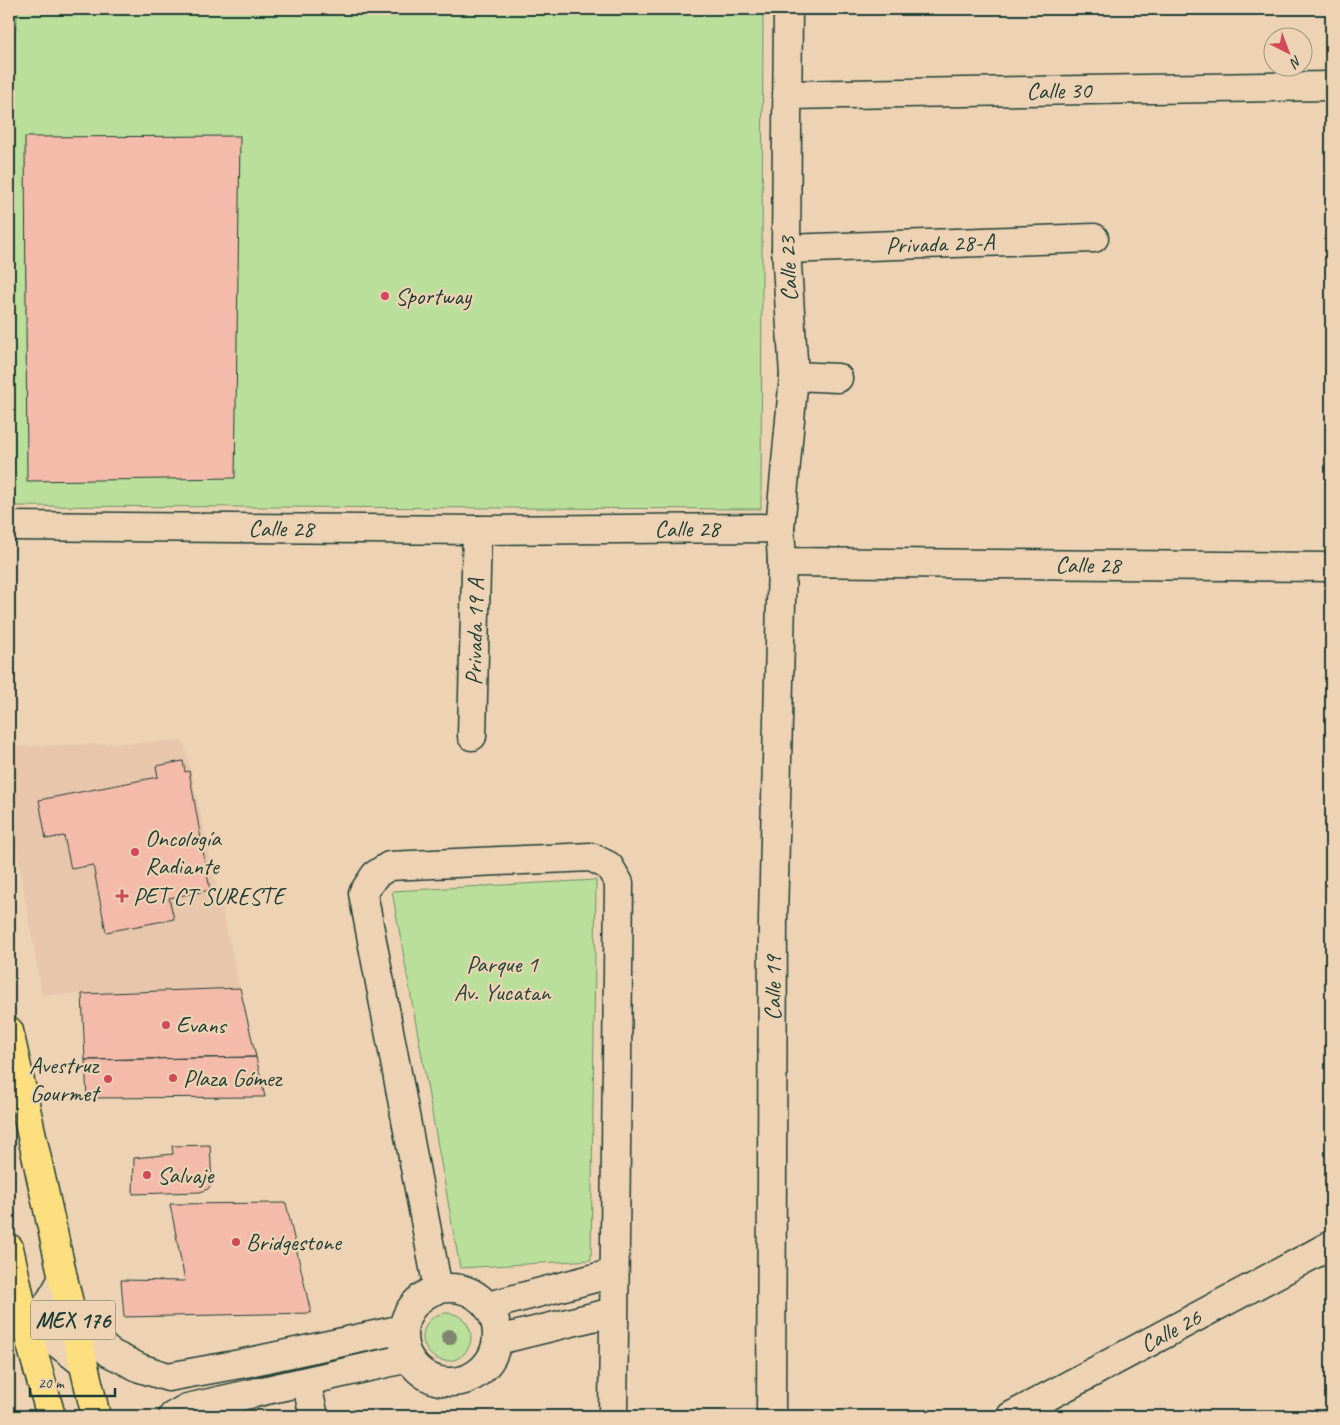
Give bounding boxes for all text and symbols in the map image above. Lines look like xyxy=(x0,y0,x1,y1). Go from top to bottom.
north arrow xyxy=(1262,28,1312,78)
text: N xyxy=(1286,52,1305,72)
street label: Calle 30 xyxy=(1026,75,1094,106)
street label: Privada 28-A xyxy=(885,227,996,260)
street label: Calle 23 xyxy=(772,234,804,302)
place label: Sportway xyxy=(395,281,473,311)
marker: Sportway xyxy=(379,290,391,302)
street label: Calle 28 xyxy=(248,513,316,544)
street label: Calle 28 xyxy=(654,513,722,544)
street label: Calle 28 xyxy=(1055,549,1123,580)
street label: Privada 19 A xyxy=(458,577,491,686)
place label: Oncología Radiante xyxy=(145,823,222,881)
marker: Oncología Radiante xyxy=(129,846,141,858)
place label: PET CT SURESTE xyxy=(133,881,287,911)
marker: PET CT SURESTE xyxy=(115,889,129,903)
park label: Parque 1 Av. Yucatan xyxy=(454,949,552,1007)
street label: Calle 19 xyxy=(758,953,788,1021)
place label: Evans xyxy=(176,1010,227,1040)
marker: Evans xyxy=(160,1019,172,1031)
place label: Avestruz Gourmet xyxy=(29,1050,101,1108)
place label: Plaza Gómez xyxy=(183,1063,284,1093)
marker: Plaza Gómez xyxy=(167,1072,179,1084)
marker: Avestruz Gourmet xyxy=(102,1073,114,1085)
place label: Salvaje xyxy=(157,1160,215,1190)
marker: Salvaje xyxy=(141,1169,153,1181)
place label: Bridgestone xyxy=(246,1227,343,1257)
marker: Bridgestone xyxy=(230,1236,242,1248)
road number: MEX 176 xyxy=(30,1300,116,1340)
street label: Calle 26 xyxy=(1135,1302,1208,1359)
scale bar xyxy=(30,1365,115,1397)
text: 20 m xyxy=(38,1374,65,1393)

